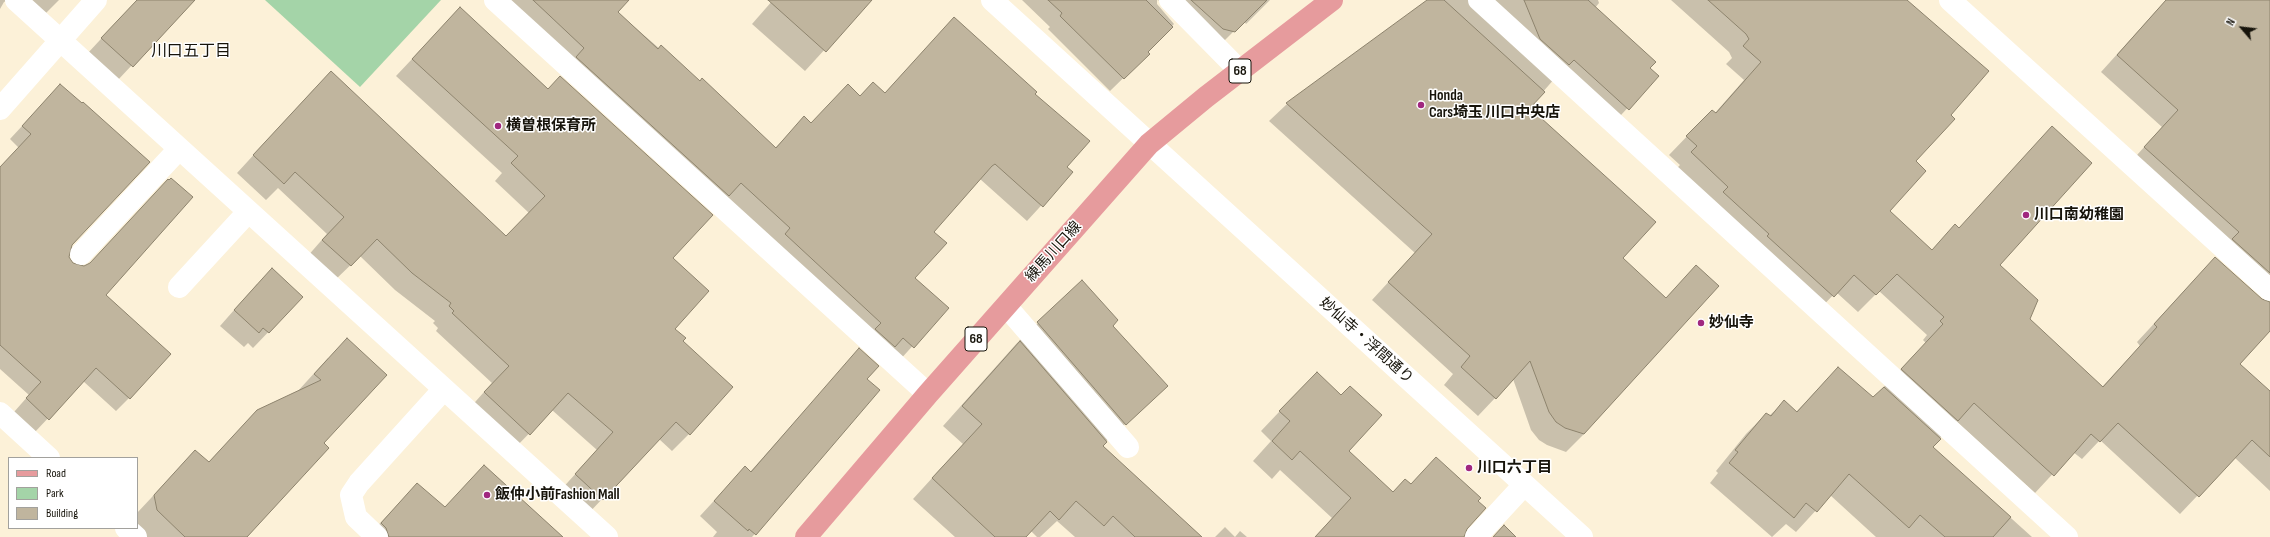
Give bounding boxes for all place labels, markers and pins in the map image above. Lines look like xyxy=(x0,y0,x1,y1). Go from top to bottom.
place label: Honda Cars埼玉 川口中央店 xyxy=(1429,87,1560,122)
marker: Honda Cars埼玉 川口中央店 xyxy=(1416,100,1426,110)
place label: 横曽根保育所 xyxy=(506,117,596,135)
marker: 横曽根保育所 xyxy=(493,121,503,131)
place label: 川口南幼稚園 xyxy=(2034,206,2124,224)
marker: 川口南幼稚園 xyxy=(2021,210,2031,220)
place label: 妙仙寺 xyxy=(1709,314,1754,332)
marker: 妙仙寺 xyxy=(1696,318,1706,328)
place label: 川口六丁目 xyxy=(1477,459,1552,477)
marker: 川口六丁目 xyxy=(1464,463,1474,473)
place label: 飯仲小前Fashion Mall xyxy=(495,486,620,504)
marker: 飯仲小前Fashion Mall xyxy=(482,490,492,500)

